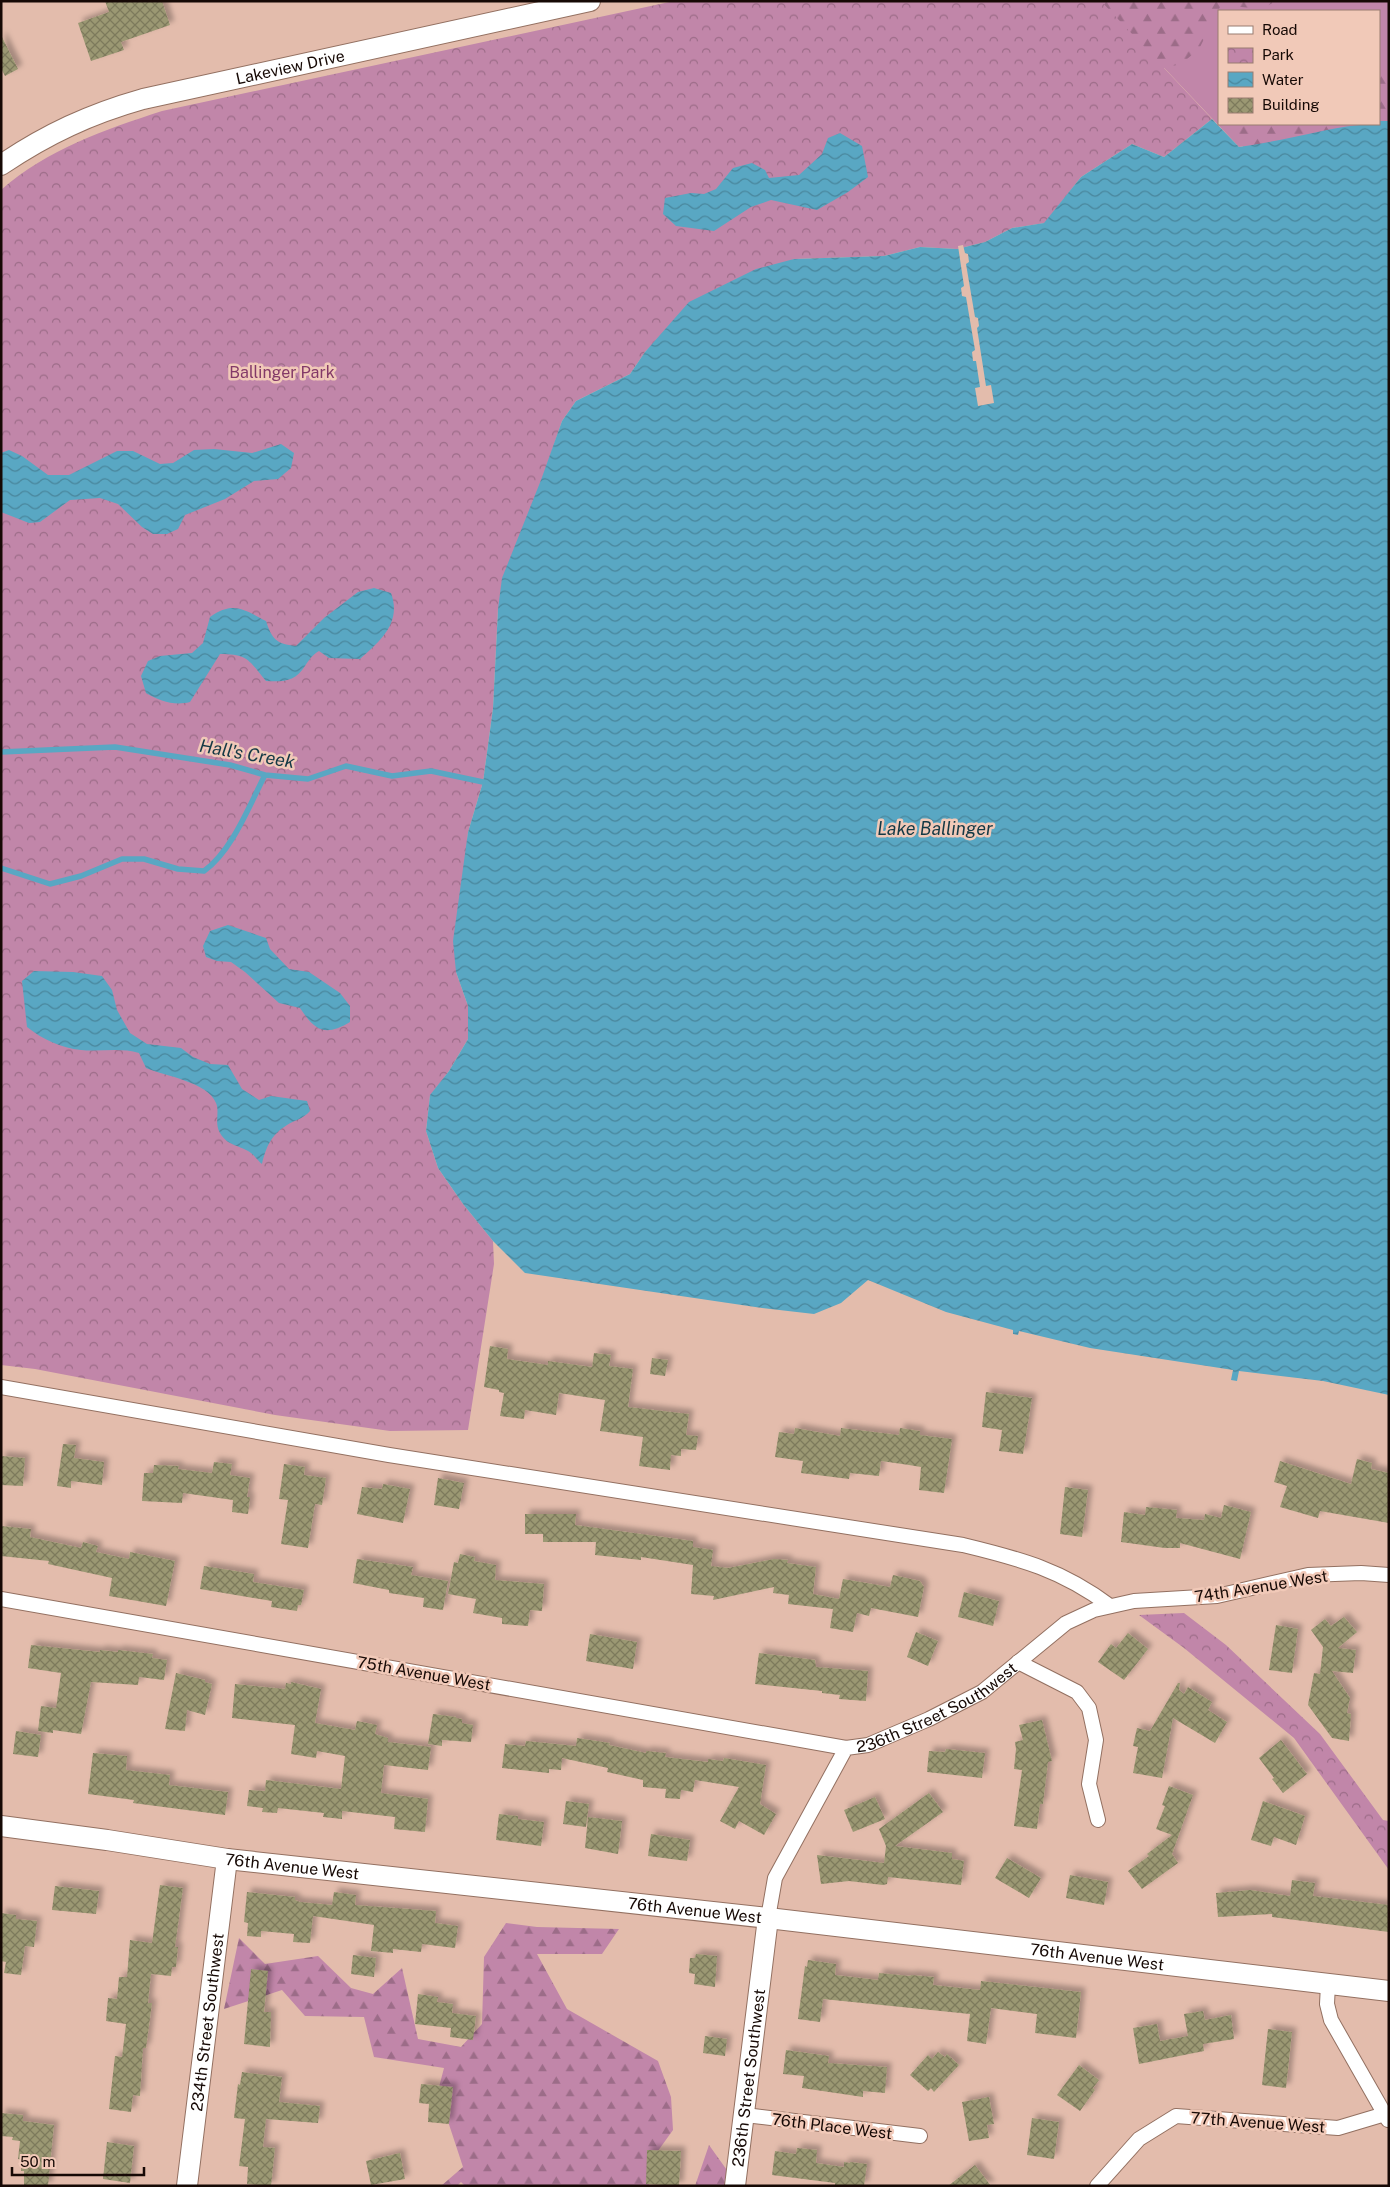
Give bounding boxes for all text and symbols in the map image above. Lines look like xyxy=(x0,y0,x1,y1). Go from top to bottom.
legend xyxy=(1218,10,1380,125)
text: Road xyxy=(1262,21,1298,38)
street label: Lakeview Drive xyxy=(234,46,347,88)
text: Park xyxy=(1262,46,1294,63)
text: Water xyxy=(1262,71,1304,88)
text: Building xyxy=(1262,96,1320,113)
park label: Ballinger Park xyxy=(229,363,335,382)
water label: Hall's Creek xyxy=(198,735,297,772)
water label: Lake Ballinger xyxy=(877,818,993,839)
street label: 74th Avenue West xyxy=(1193,1567,1329,1606)
street label: 75th Avenue West xyxy=(356,1652,492,1695)
street label: 236th Street Southwest xyxy=(855,1658,1021,1756)
street label: 76th Avenue West xyxy=(224,1850,360,1883)
street label: 76th Avenue West xyxy=(627,1894,763,1927)
street label: 234th Street Southwest xyxy=(187,1932,228,2113)
street label: 76th Avenue West xyxy=(1029,1940,1165,1974)
street label: 236th Street Southwest xyxy=(728,1988,769,2168)
street label: 77th Avenue West xyxy=(1190,2108,1326,2137)
street label: 76th Place West xyxy=(771,2110,893,2143)
scale bar xyxy=(12,2144,145,2176)
text: 50 m xyxy=(20,2153,55,2170)

